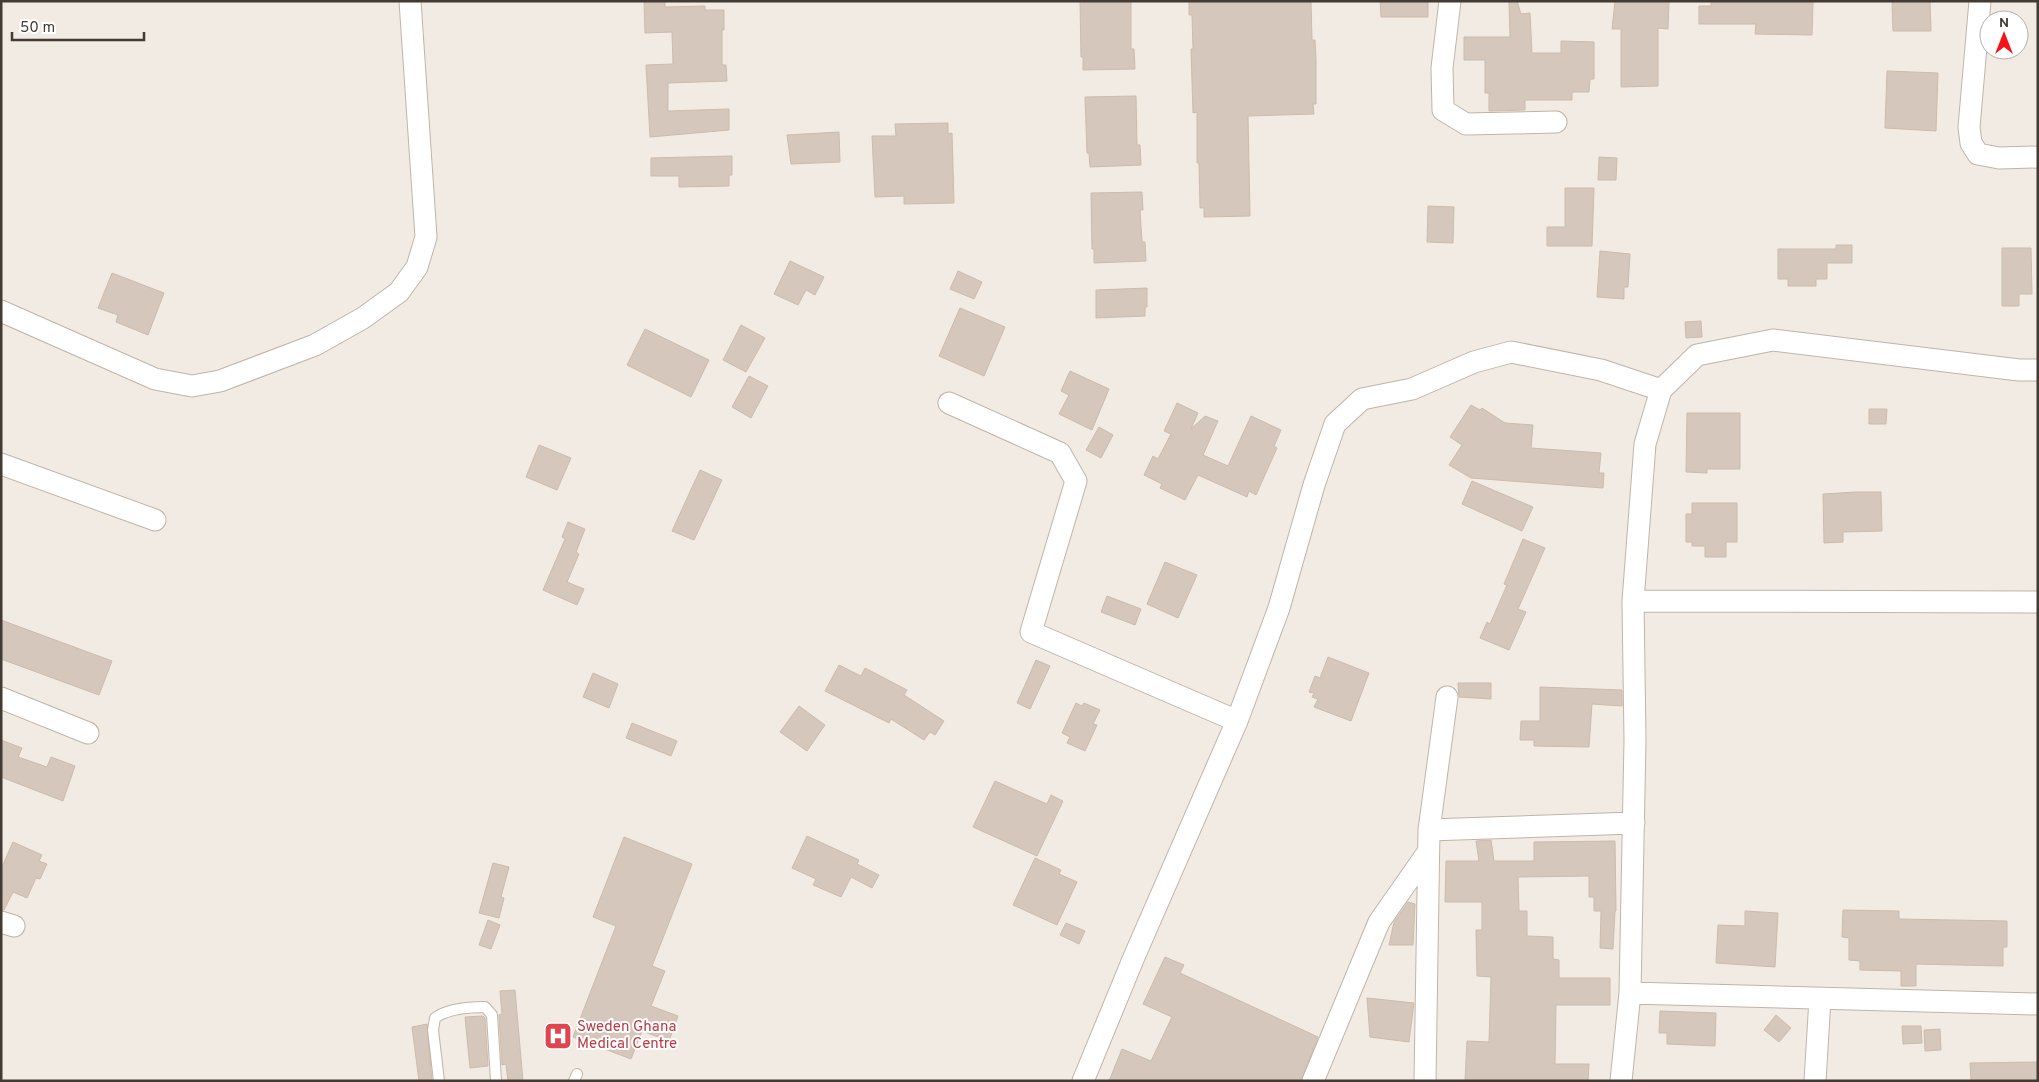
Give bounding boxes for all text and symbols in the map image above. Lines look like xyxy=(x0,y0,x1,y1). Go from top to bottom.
scale bar xyxy=(12,10,145,42)
north arrow xyxy=(1979,10,2029,60)
text: N xyxy=(1999,15,2009,32)
text: 50 m xyxy=(20,19,55,38)
place label: Sweden Ghana Medical Centre xyxy=(577,1018,677,1054)
hospital icon: Sweden Ghana Medical Centre xyxy=(543,1021,573,1051)

